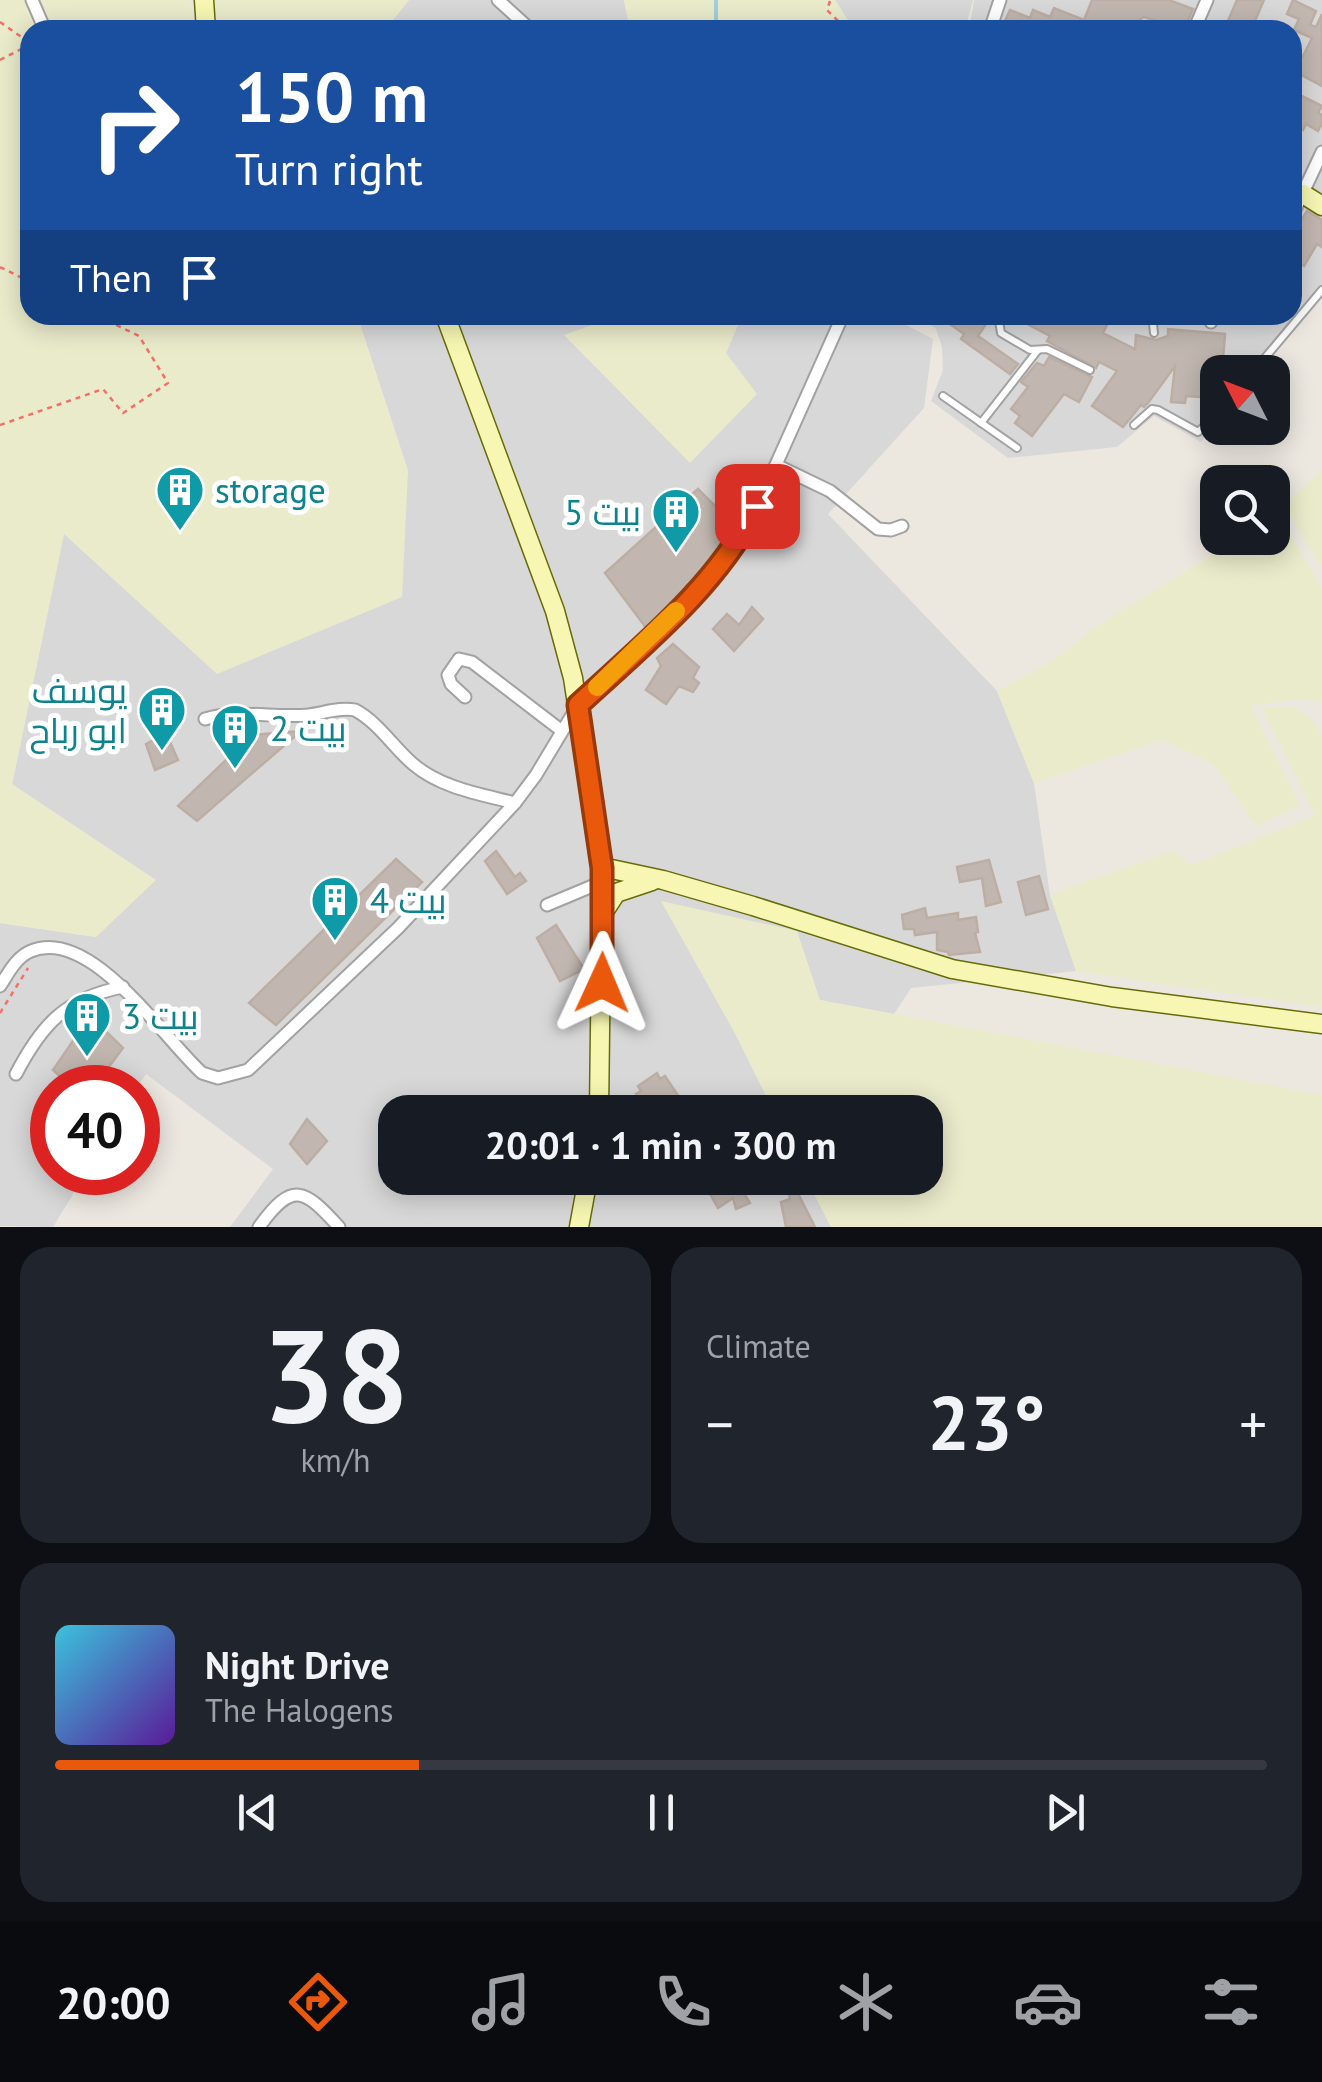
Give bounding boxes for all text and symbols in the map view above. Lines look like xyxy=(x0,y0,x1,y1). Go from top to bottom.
text: 150 m xyxy=(235,51,428,141)
icon: right xyxy=(70,60,200,190)
text: Turn right xyxy=(235,139,423,197)
icon: arrive xyxy=(172,250,227,305)
text: Then xyxy=(70,253,152,302)
north arrow xyxy=(1200,355,1290,445)
map controls xyxy=(1200,355,1290,555)
building icon: storage xyxy=(154,464,206,532)
pin xyxy=(715,464,800,549)
button: search xyxy=(1200,465,1290,555)
place label: storage xyxy=(215,467,326,513)
icon: arrive xyxy=(730,479,785,534)
building icon: بيت 5 xyxy=(650,486,702,554)
place label: بيت 5 xyxy=(564,489,641,535)
place label: يوسف ابو رباح xyxy=(29,667,127,754)
building icon: يوسف ابو رباح xyxy=(136,684,188,752)
building icon: بيت 2 xyxy=(209,702,261,770)
place label: بيت 2 xyxy=(270,705,347,751)
building icon: بيت 4 xyxy=(309,874,361,942)
place label: بيت 4 xyxy=(370,877,447,923)
position arrow xyxy=(550,931,654,1035)
building icon: بيت 3 xyxy=(61,990,113,1058)
place label: بيت 3 xyxy=(122,993,199,1039)
speed limit sign: 40 xyxy=(30,1065,160,1195)
text: 20:01 · 1 min · 300 m xyxy=(485,1120,836,1169)
text: 38 xyxy=(262,1290,409,1458)
text: Climate xyxy=(706,1325,811,1367)
text: 23° xyxy=(928,1374,1045,1471)
text: − xyxy=(706,1388,734,1459)
text: + xyxy=(1239,1388,1267,1459)
text: km/h xyxy=(300,1439,371,1481)
text: Night Drive xyxy=(205,1640,389,1689)
text: The Halogens xyxy=(205,1689,393,1731)
icon: previous xyxy=(230,1785,285,1840)
icon: pause xyxy=(634,1785,689,1840)
icon: next xyxy=(1038,1785,1093,1840)
icon: directions xyxy=(283,1967,353,2037)
icon: music xyxy=(466,1967,536,2037)
icon: phone xyxy=(648,1967,718,2037)
icon: climate xyxy=(831,1967,901,2037)
icon: car xyxy=(1013,1967,1083,2037)
icon: filters xyxy=(1196,1967,1266,2037)
text: 20:00 xyxy=(56,1973,170,2031)

